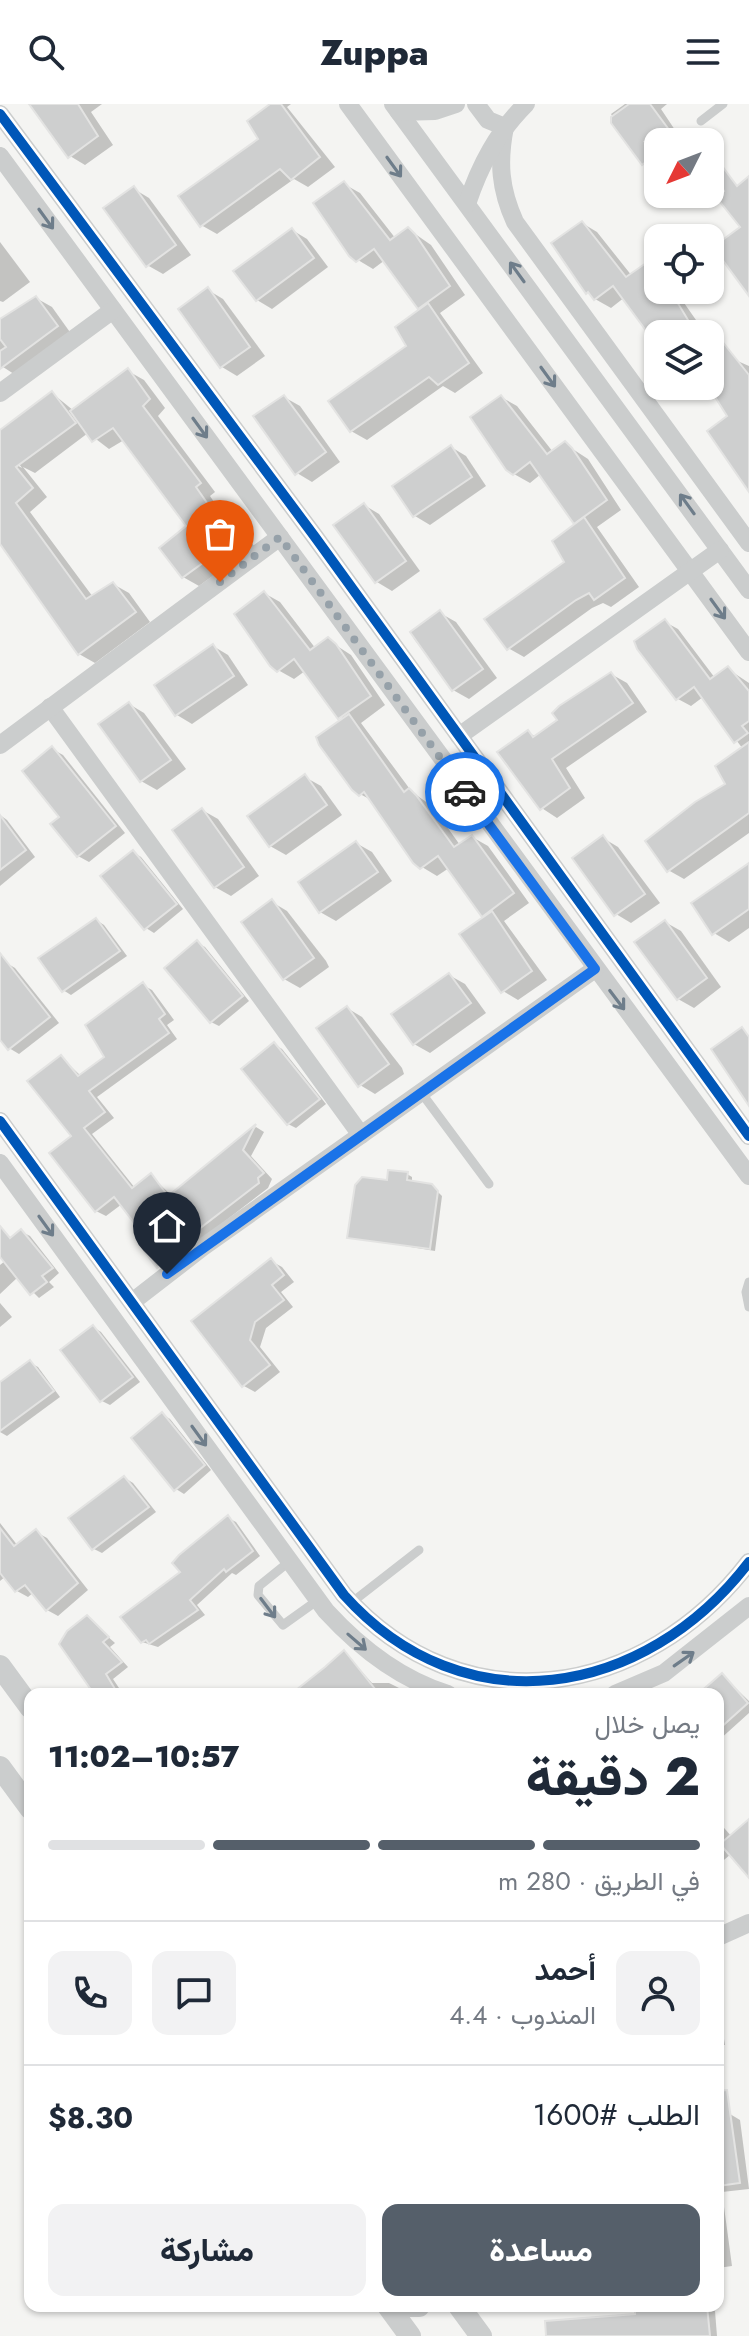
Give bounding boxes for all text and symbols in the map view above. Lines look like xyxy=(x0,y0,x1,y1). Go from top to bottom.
text: Zuppa xyxy=(320,26,429,78)
icon: search xyxy=(24,30,68,74)
icon: menu xyxy=(681,30,725,74)
north arrow xyxy=(644,128,724,208)
map controls xyxy=(644,128,724,400)
one-way arrow xyxy=(385,156,402,177)
one-way arrow xyxy=(38,207,54,229)
button: locate xyxy=(644,224,724,304)
one-way arrow xyxy=(508,261,525,283)
button: layers xyxy=(644,320,724,400)
one-way arrow xyxy=(539,366,556,387)
one-way arrow xyxy=(191,417,208,438)
one-way arrow xyxy=(678,494,695,516)
pin xyxy=(186,500,254,582)
icon: bag xyxy=(198,512,242,556)
one-way arrow xyxy=(709,598,726,620)
courier xyxy=(425,752,505,832)
icon: car xyxy=(443,770,487,814)
one-way arrow xyxy=(609,989,626,1010)
pin xyxy=(133,1192,201,1274)
icon: home xyxy=(145,1204,189,1248)
one-way arrow xyxy=(37,1215,54,1236)
one-way arrow xyxy=(191,1425,207,1447)
one-way arrow xyxy=(260,1597,277,1618)
one-way arrow xyxy=(347,1633,367,1651)
one-way arrow xyxy=(673,1651,695,1667)
text: يصل خلال xyxy=(595,1705,700,1743)
text: 10:57–11:02 xyxy=(48,1735,239,1778)
text: 2 دقيقة xyxy=(526,1739,700,1815)
text: في الطريق · 280 m xyxy=(498,1862,700,1900)
text: أحمد xyxy=(534,1948,596,1991)
button: phone xyxy=(48,1951,132,2035)
button: chat xyxy=(152,1951,236,2035)
button: person xyxy=(616,1951,700,2035)
text: المندوب · 4.4 xyxy=(449,1996,596,2034)
text: الطلب #1600 xyxy=(533,2093,700,2136)
text: $8.30 xyxy=(48,2096,133,2139)
button: مشاركة xyxy=(48,2204,366,2296)
button: مساعدة xyxy=(382,2204,700,2296)

